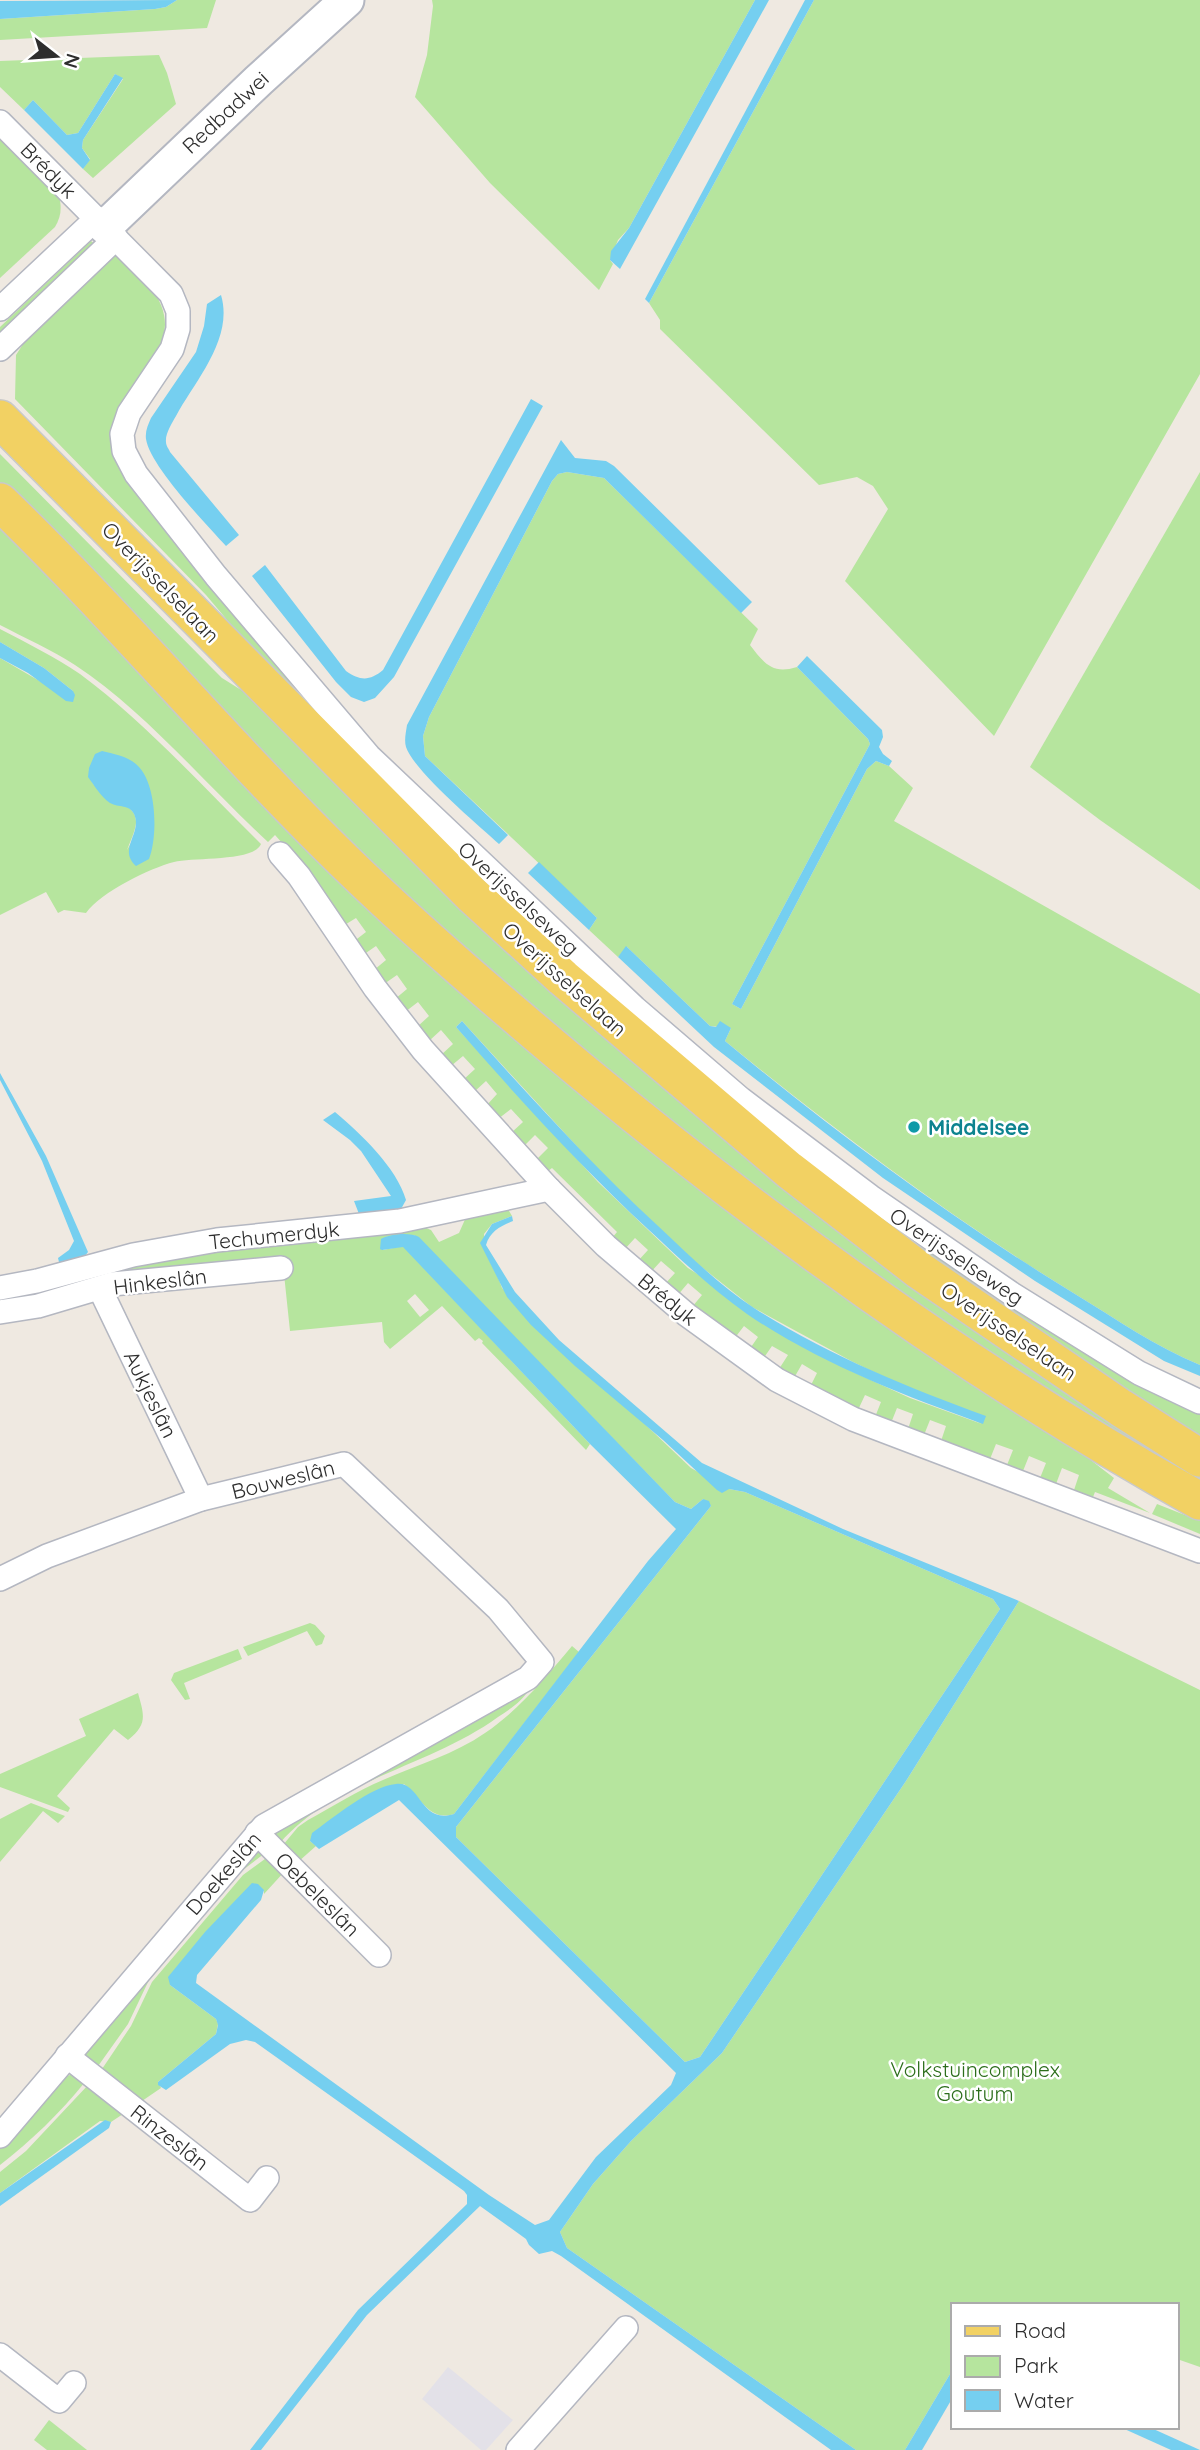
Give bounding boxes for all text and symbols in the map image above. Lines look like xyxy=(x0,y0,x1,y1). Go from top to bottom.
north arrow xyxy=(21,21,91,91)
text: N xyxy=(59,51,86,71)
street label: Redbadwei xyxy=(176,65,274,159)
street label: Brédyk xyxy=(15,136,83,204)
street label: Overijsselselaan xyxy=(97,516,225,648)
street label: Overijsselseweg xyxy=(453,835,585,961)
street label: Overijsselselaan xyxy=(498,916,632,1042)
place label: Middelsee xyxy=(928,1114,1030,1140)
marker: Middelsee xyxy=(906,1119,922,1135)
street label: Overijsselseweg xyxy=(885,1202,1029,1310)
street label: Techumerdyk xyxy=(207,1215,341,1255)
street label: Hinkeslân xyxy=(112,1262,208,1300)
street label: Brédyk xyxy=(633,1267,703,1331)
street label: Overijsselselaan xyxy=(936,1276,1082,1386)
street label: Aukjeslân xyxy=(119,1346,183,1442)
street label: Bouweslân xyxy=(229,1454,337,1504)
street label: Doekeslân xyxy=(180,1826,266,1920)
street label: Oebeleslân xyxy=(270,1846,366,1942)
park label: Volkstuincomplex Goutum xyxy=(890,2056,1060,2106)
street label: Rinzeslân xyxy=(126,2098,214,2176)
legend xyxy=(951,2303,1179,2429)
text: Road xyxy=(1014,2317,1066,2343)
text: Park xyxy=(1014,2352,1058,2378)
text: Water xyxy=(1014,2387,1074,2413)

